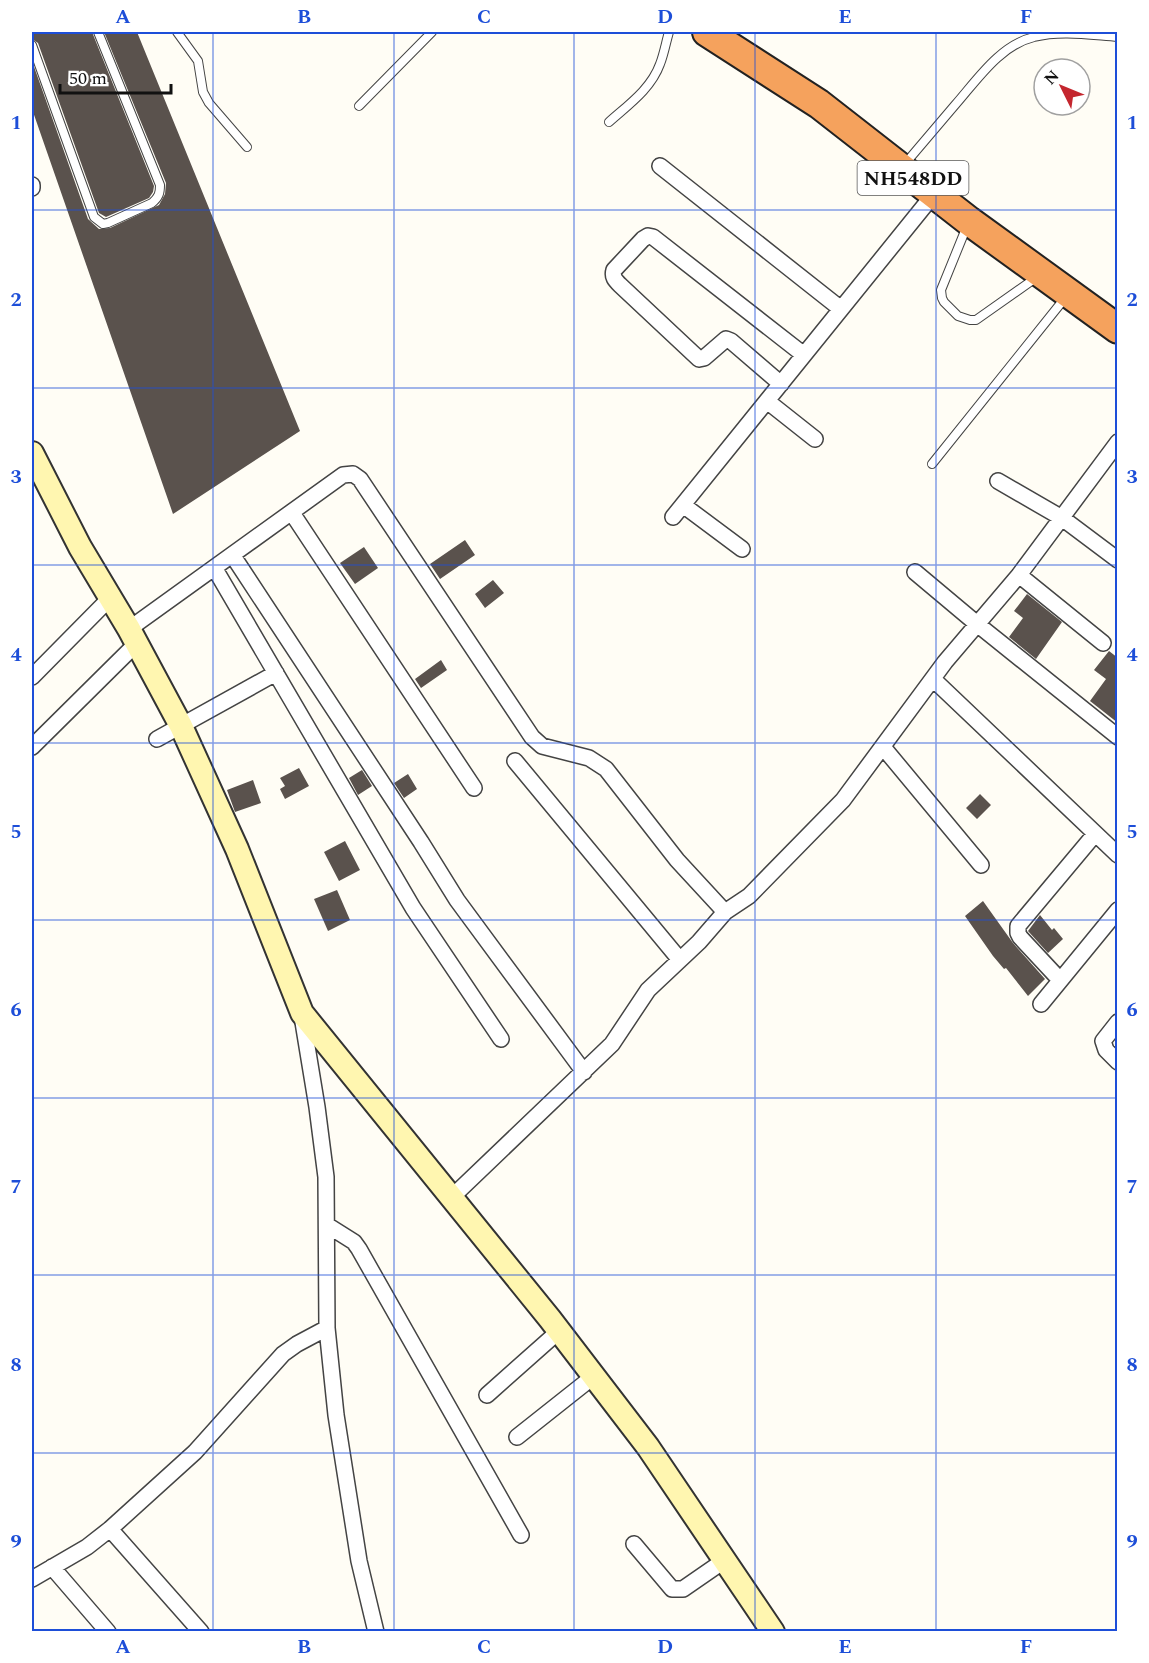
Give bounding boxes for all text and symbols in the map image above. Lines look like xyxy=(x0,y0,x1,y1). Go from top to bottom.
text: A xyxy=(115,2,131,32)
text: B xyxy=(297,2,311,32)
text: C xyxy=(477,2,491,32)
text: D xyxy=(657,2,673,32)
text: E xyxy=(838,2,852,32)
text: F xyxy=(1020,2,1032,32)
scale bar xyxy=(60,57,171,95)
north arrow xyxy=(1032,57,1092,117)
text: N xyxy=(1039,64,1065,90)
text: 50 m xyxy=(69,65,107,92)
text: 1 xyxy=(10,108,22,138)
text: 1 xyxy=(1126,108,1138,138)
road number: NH548DD xyxy=(858,161,968,195)
text: 2 xyxy=(10,285,22,315)
text: 2 xyxy=(1126,285,1138,315)
text: 3 xyxy=(10,462,22,492)
text: 3 xyxy=(1126,462,1138,492)
text: 4 xyxy=(10,640,22,670)
text: 4 xyxy=(1126,640,1138,670)
text: 5 xyxy=(10,817,22,847)
text: 5 xyxy=(1126,817,1138,847)
text: 6 xyxy=(10,995,22,1025)
text: 6 xyxy=(1126,995,1138,1025)
text: 7 xyxy=(10,1172,22,1202)
text: 7 xyxy=(1126,1172,1138,1202)
text: 8 xyxy=(10,1350,22,1380)
text: 8 xyxy=(1126,1350,1138,1380)
text: 9 xyxy=(10,1527,22,1557)
text: 9 xyxy=(1126,1527,1138,1557)
text: A xyxy=(115,1632,131,1662)
text: B xyxy=(297,1632,311,1662)
text: C xyxy=(477,1632,491,1662)
text: D xyxy=(657,1632,673,1662)
text: E xyxy=(838,1632,852,1662)
text: F xyxy=(1020,1632,1032,1662)

